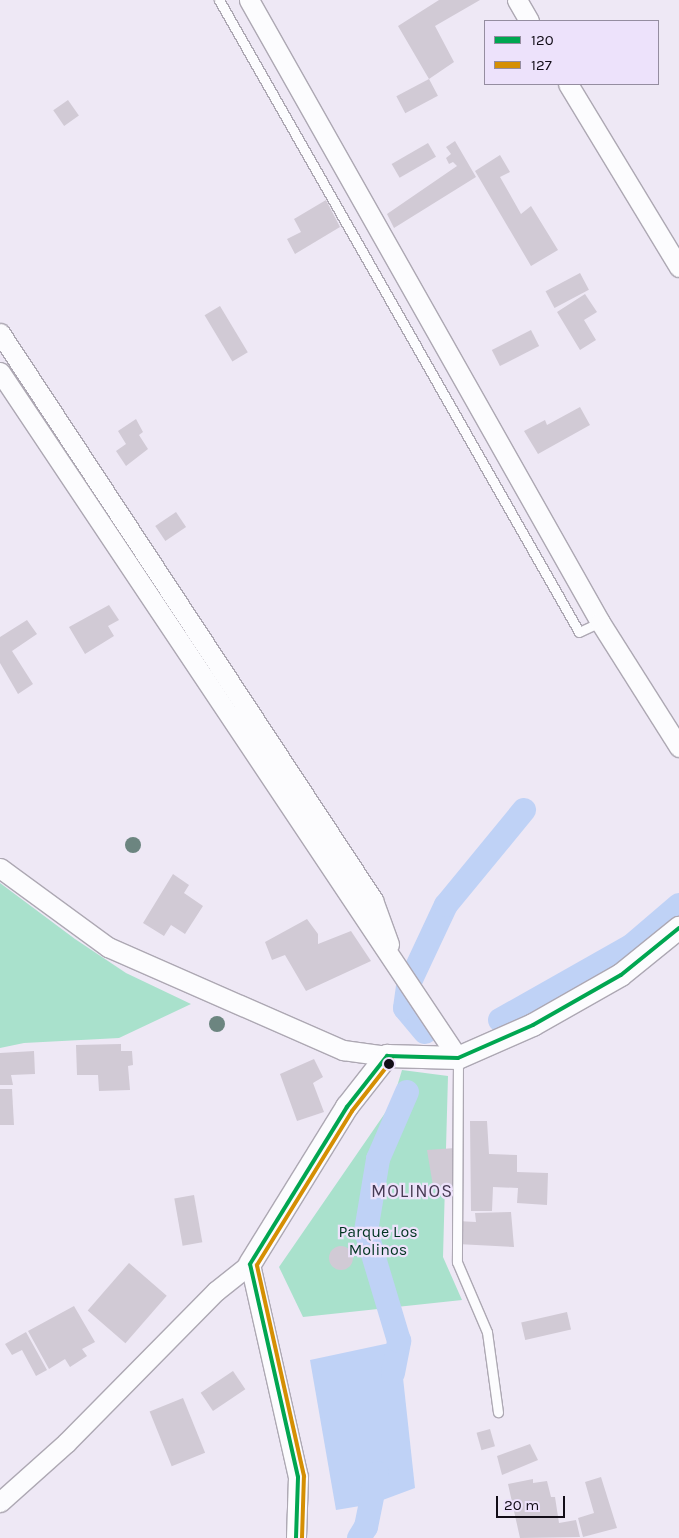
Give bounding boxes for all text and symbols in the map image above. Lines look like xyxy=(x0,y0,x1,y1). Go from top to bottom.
legend xyxy=(484,20,659,85)
text: 120 xyxy=(531,31,554,49)
text: 127 xyxy=(531,56,552,74)
unlabelled marker xyxy=(384,1059,394,1069)
district label: MOLINOS xyxy=(370,1180,454,1202)
park label: Parque Los Molinos xyxy=(338,1222,418,1260)
scale bar xyxy=(499,1486,568,1518)
text: 20 m xyxy=(504,1496,539,1514)

